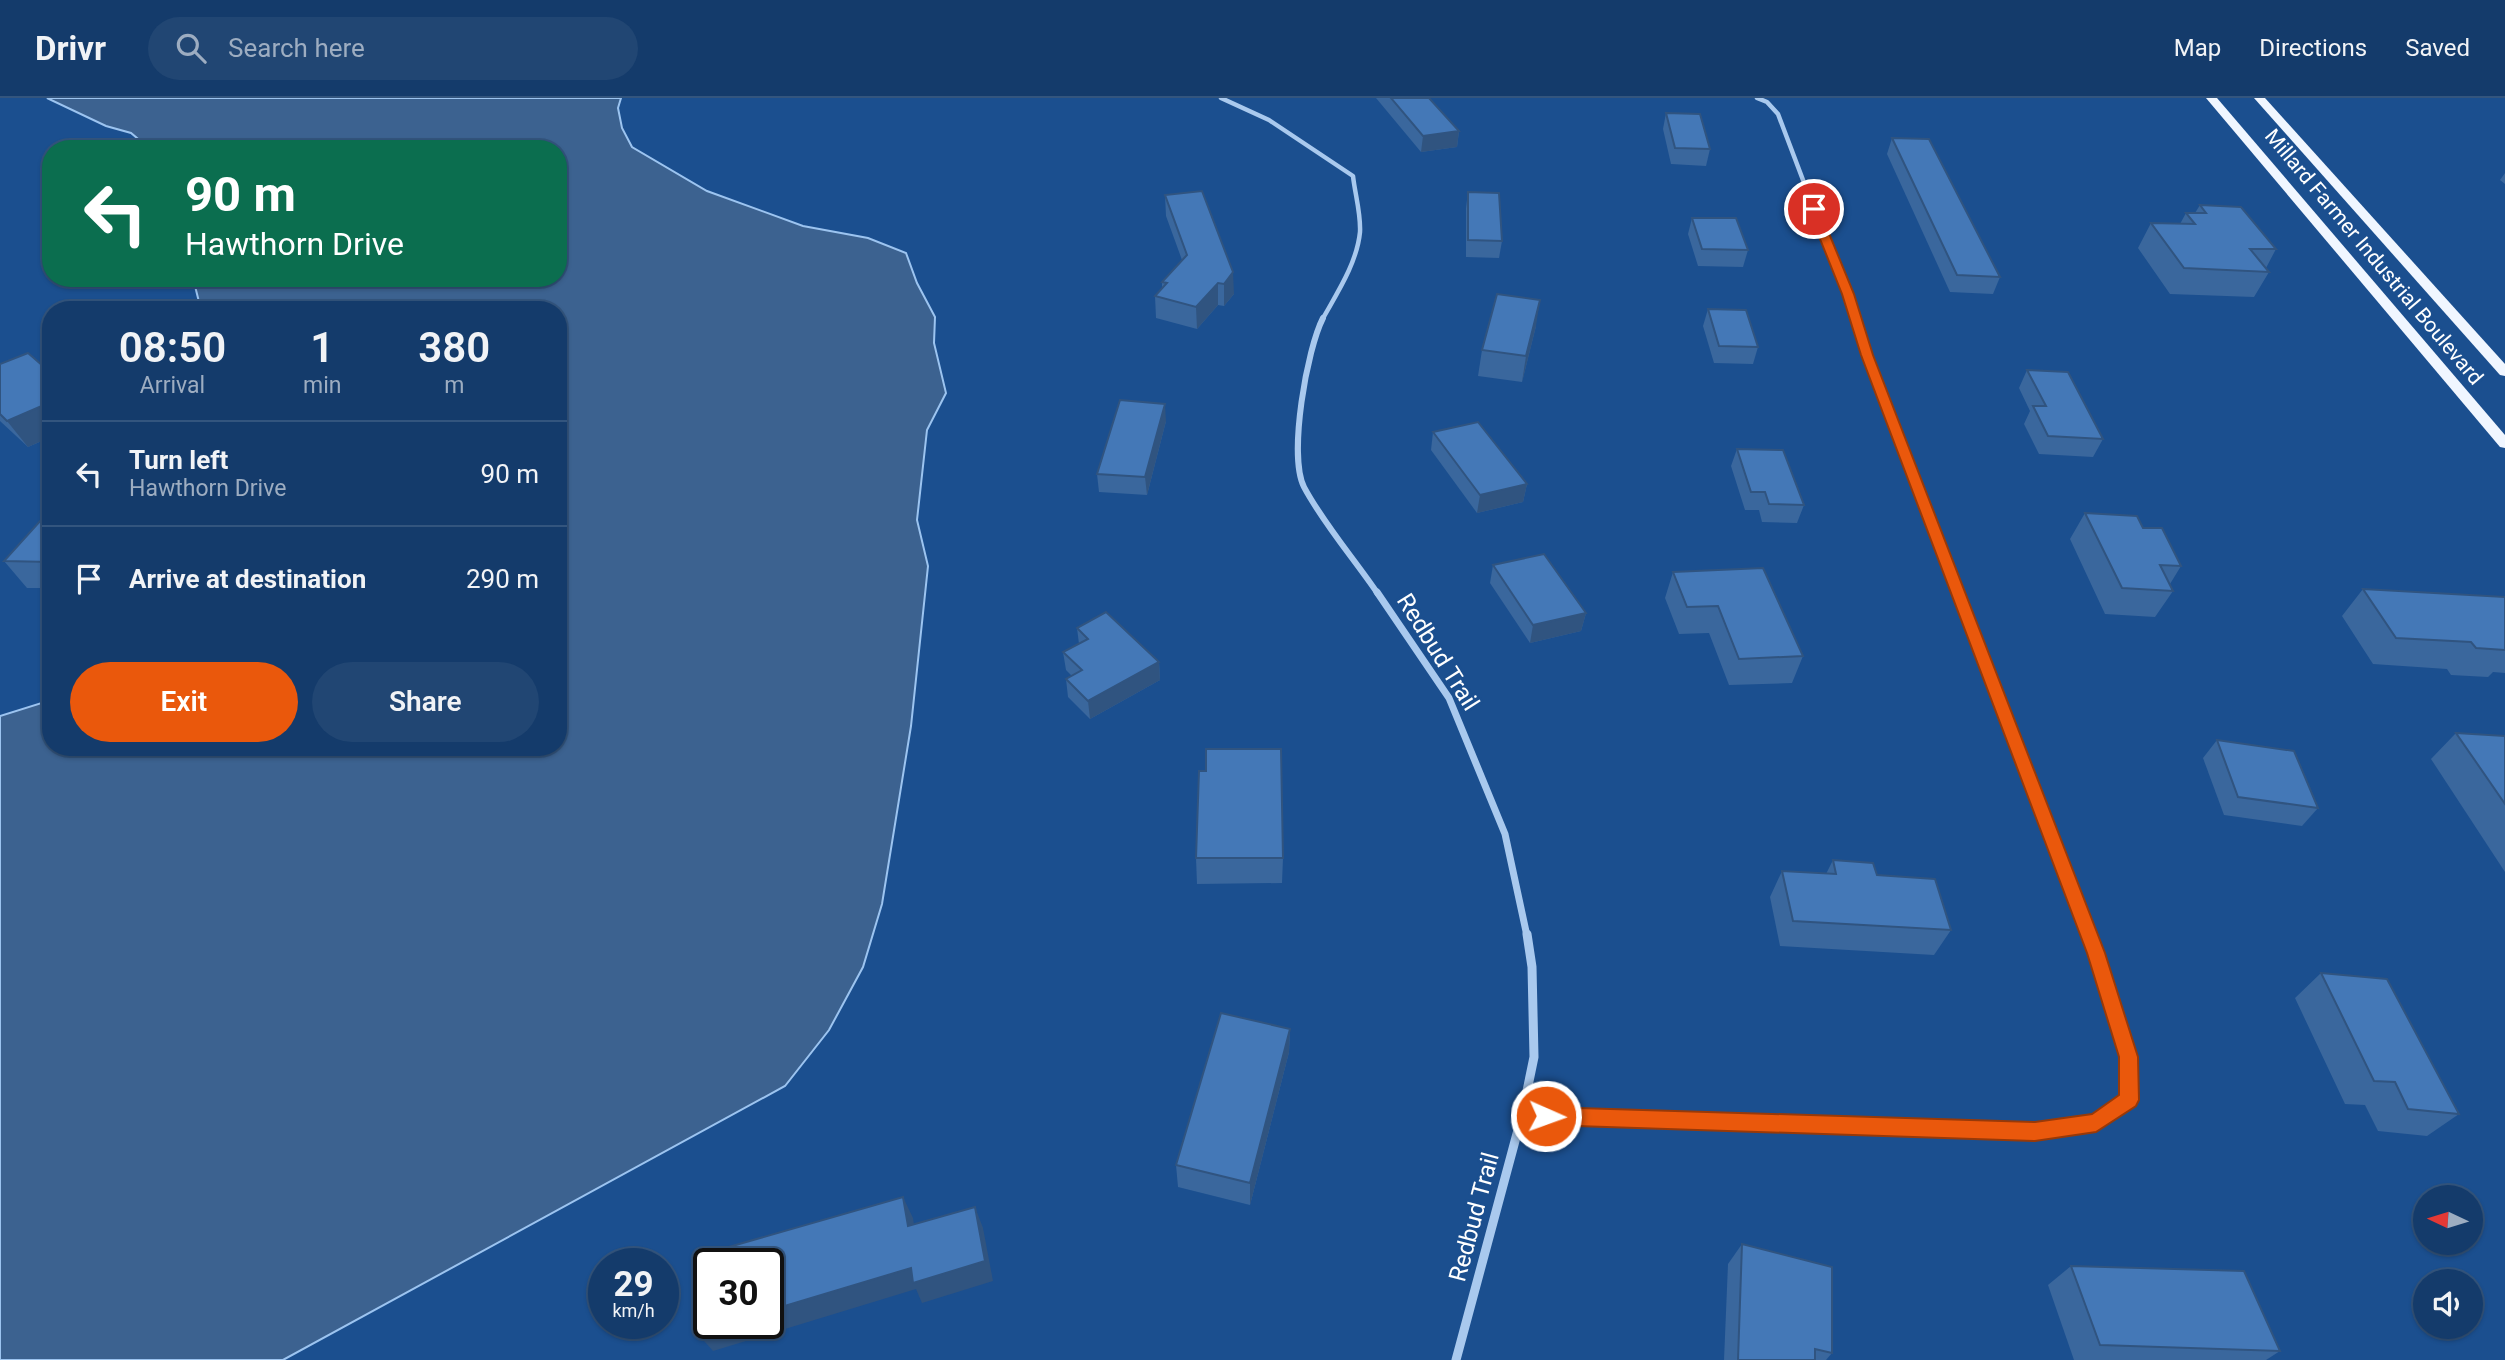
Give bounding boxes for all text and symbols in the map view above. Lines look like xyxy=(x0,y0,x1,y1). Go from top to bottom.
search box xyxy=(148,17,638,80)
text: Drivr xyxy=(35,29,106,68)
icon: search xyxy=(172,29,210,67)
text: Search here xyxy=(228,33,365,63)
text: Map xyxy=(2174,34,2221,62)
text: Directions xyxy=(2259,34,2367,62)
text: Saved xyxy=(2405,34,2470,62)
street label: Millard Farmer Industrial Boulevard xyxy=(2260,124,2488,390)
text: 90 m xyxy=(185,166,296,223)
icon: left xyxy=(70,168,161,259)
pin xyxy=(1784,179,1844,239)
icon: arrive xyxy=(1795,190,1833,228)
text: Hawthorn Drive xyxy=(185,225,404,263)
text: 08:50 xyxy=(119,323,226,372)
text: 1 xyxy=(310,323,334,372)
text: 380 xyxy=(418,323,490,372)
text: Arrival xyxy=(140,372,205,399)
text: min xyxy=(303,372,341,399)
text: m xyxy=(444,372,464,399)
text: Turn left xyxy=(129,445,228,475)
icon: left xyxy=(70,455,108,493)
text: 90 m xyxy=(481,459,539,489)
text: Hawthorn Drive xyxy=(129,475,286,502)
icon: arrive xyxy=(70,560,108,598)
text: Arrive at destination xyxy=(129,564,366,594)
text: 290 m xyxy=(466,564,539,594)
street label: Redbud Trail xyxy=(1391,588,1485,716)
button: Exit xyxy=(70,662,298,742)
button: Share xyxy=(312,662,539,742)
position arrow xyxy=(1509,1079,1583,1153)
street label: Redbud Trail xyxy=(1443,1149,1505,1285)
north arrow xyxy=(2413,1185,2483,1255)
map controls xyxy=(2413,1185,2483,1339)
speed limit sign: 30 xyxy=(693,1248,784,1339)
text: 29 xyxy=(613,1264,654,1305)
button: sound xyxy=(2413,1269,2483,1339)
text: km/h xyxy=(612,1300,655,1321)

